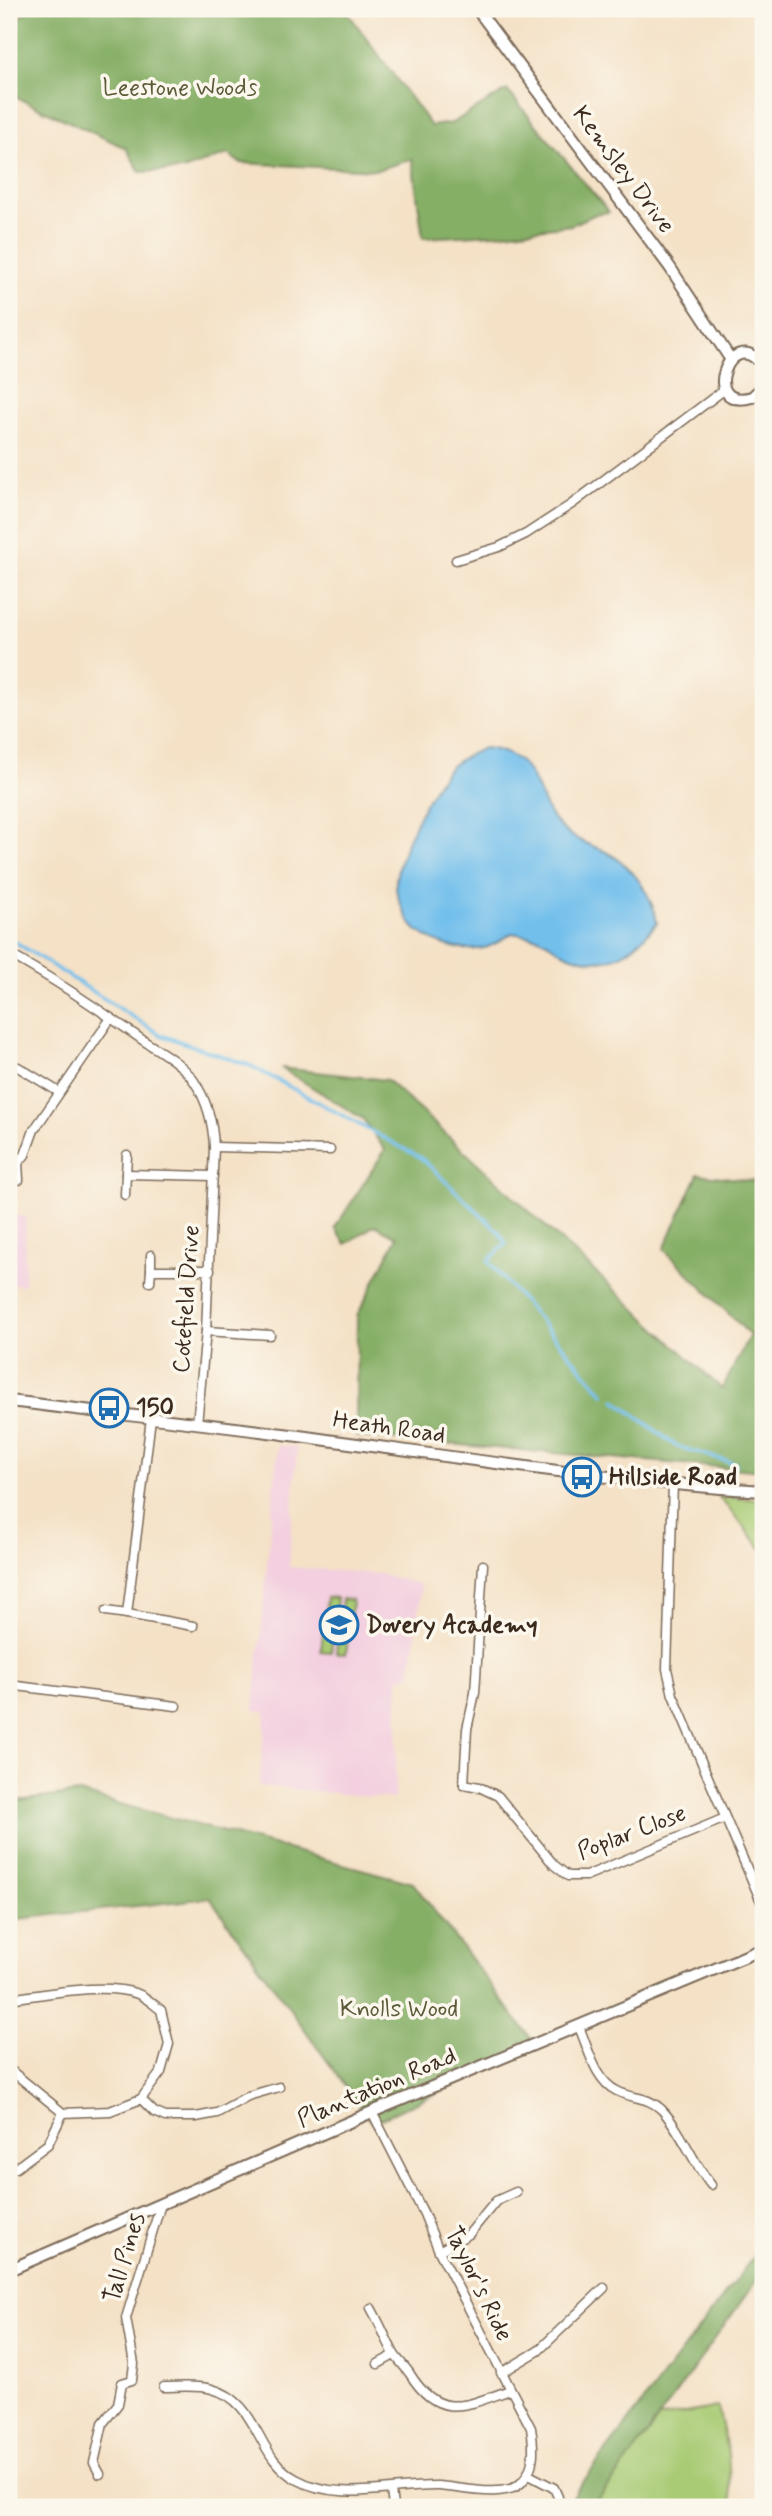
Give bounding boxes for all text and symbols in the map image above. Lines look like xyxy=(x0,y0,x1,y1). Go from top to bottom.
park label: Leestone Woods xyxy=(103,73,258,104)
street label: Kemsley Drive xyxy=(565,100,681,240)
street label: Cotefield Drive xyxy=(166,1224,208,1374)
bus stop icon: 150 xyxy=(88,1387,130,1429)
place label: 150 xyxy=(136,1393,174,1424)
street label: Heath Road xyxy=(331,1405,447,1451)
bus stop icon: Hillside Road xyxy=(561,1456,603,1498)
place label: Hillside Road xyxy=(609,1462,737,1493)
school or university icon: Dovery Academy xyxy=(318,1604,360,1646)
place label: Dovery Academy xyxy=(366,1610,538,1641)
street label: Poplar Close xyxy=(573,1798,691,1868)
park label: Knolls Wood xyxy=(340,1994,458,2025)
street label: Plantation Road xyxy=(293,2041,461,2135)
street label: Tall Pines xyxy=(97,2209,153,2307)
street label: Taylor's Ride xyxy=(437,2221,519,2347)

